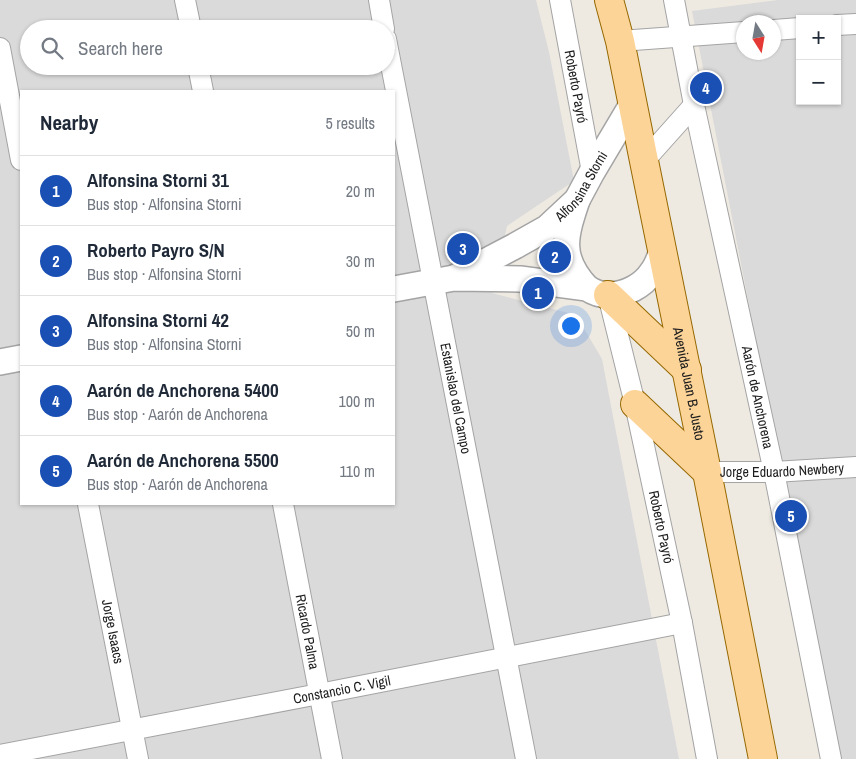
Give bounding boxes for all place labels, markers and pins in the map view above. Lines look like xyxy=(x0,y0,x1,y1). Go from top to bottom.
pin: 4 xyxy=(690,69,722,107)
pin: 3 xyxy=(447,230,479,268)
pin: 2 xyxy=(539,238,571,276)
pin: 1 xyxy=(522,274,554,312)
pin: 5 xyxy=(775,497,807,535)

